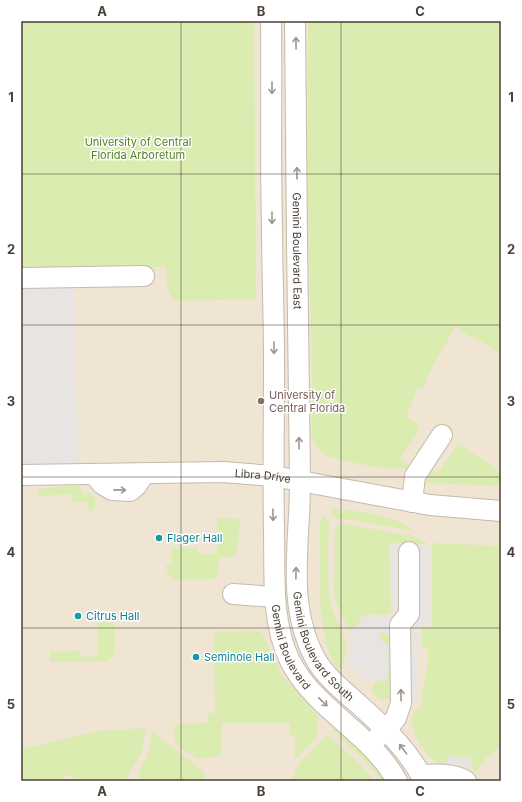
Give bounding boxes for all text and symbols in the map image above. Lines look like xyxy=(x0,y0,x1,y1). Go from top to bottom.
text: A xyxy=(97,3,107,19)
text: B xyxy=(257,3,266,19)
text: C xyxy=(415,3,425,19)
one-way arrow xyxy=(292,37,300,50)
one-way arrow xyxy=(268,81,276,94)
text: 1 xyxy=(8,89,14,105)
text: 1 xyxy=(508,89,514,105)
park label: University of Central Florida Arboretum xyxy=(85,135,191,162)
one-way arrow xyxy=(293,167,301,180)
street label: Gemini Boulevard East xyxy=(290,192,305,310)
one-way arrow xyxy=(268,211,276,224)
text: 2 xyxy=(7,241,15,257)
text: 2 xyxy=(507,241,515,257)
one-way arrow xyxy=(270,341,278,354)
place label: University of Central Florida xyxy=(269,388,345,415)
text: 3 xyxy=(7,393,15,409)
text: 3 xyxy=(507,393,515,409)
marker: University of Central Florida xyxy=(256,396,266,406)
one-way arrow xyxy=(295,437,303,450)
street label: Libra Drive xyxy=(234,466,292,486)
one-way arrow xyxy=(113,487,126,494)
one-way arrow xyxy=(270,508,277,521)
place label: Flager Hall xyxy=(167,531,222,545)
marker: Flager Hall xyxy=(154,533,164,543)
text: 4 xyxy=(7,544,16,560)
text: 4 xyxy=(507,544,516,560)
one-way arrow xyxy=(293,567,300,580)
street label: Gemini Boulevard South xyxy=(292,585,360,703)
street label: Gemini Boulevard xyxy=(271,601,317,691)
place label: Citrus Hall xyxy=(86,609,140,623)
marker: Citrus Hall xyxy=(73,611,83,621)
place label: Seminole Hall xyxy=(204,650,275,664)
marker: Seminole Hall xyxy=(191,652,201,662)
one-way arrow xyxy=(397,689,405,702)
text: 5 xyxy=(7,696,15,712)
text: 5 xyxy=(507,696,515,712)
one-way arrow xyxy=(317,697,327,706)
one-way arrow xyxy=(398,743,407,754)
text: A xyxy=(97,783,107,799)
text: B xyxy=(257,783,266,799)
text: C xyxy=(415,783,425,799)

